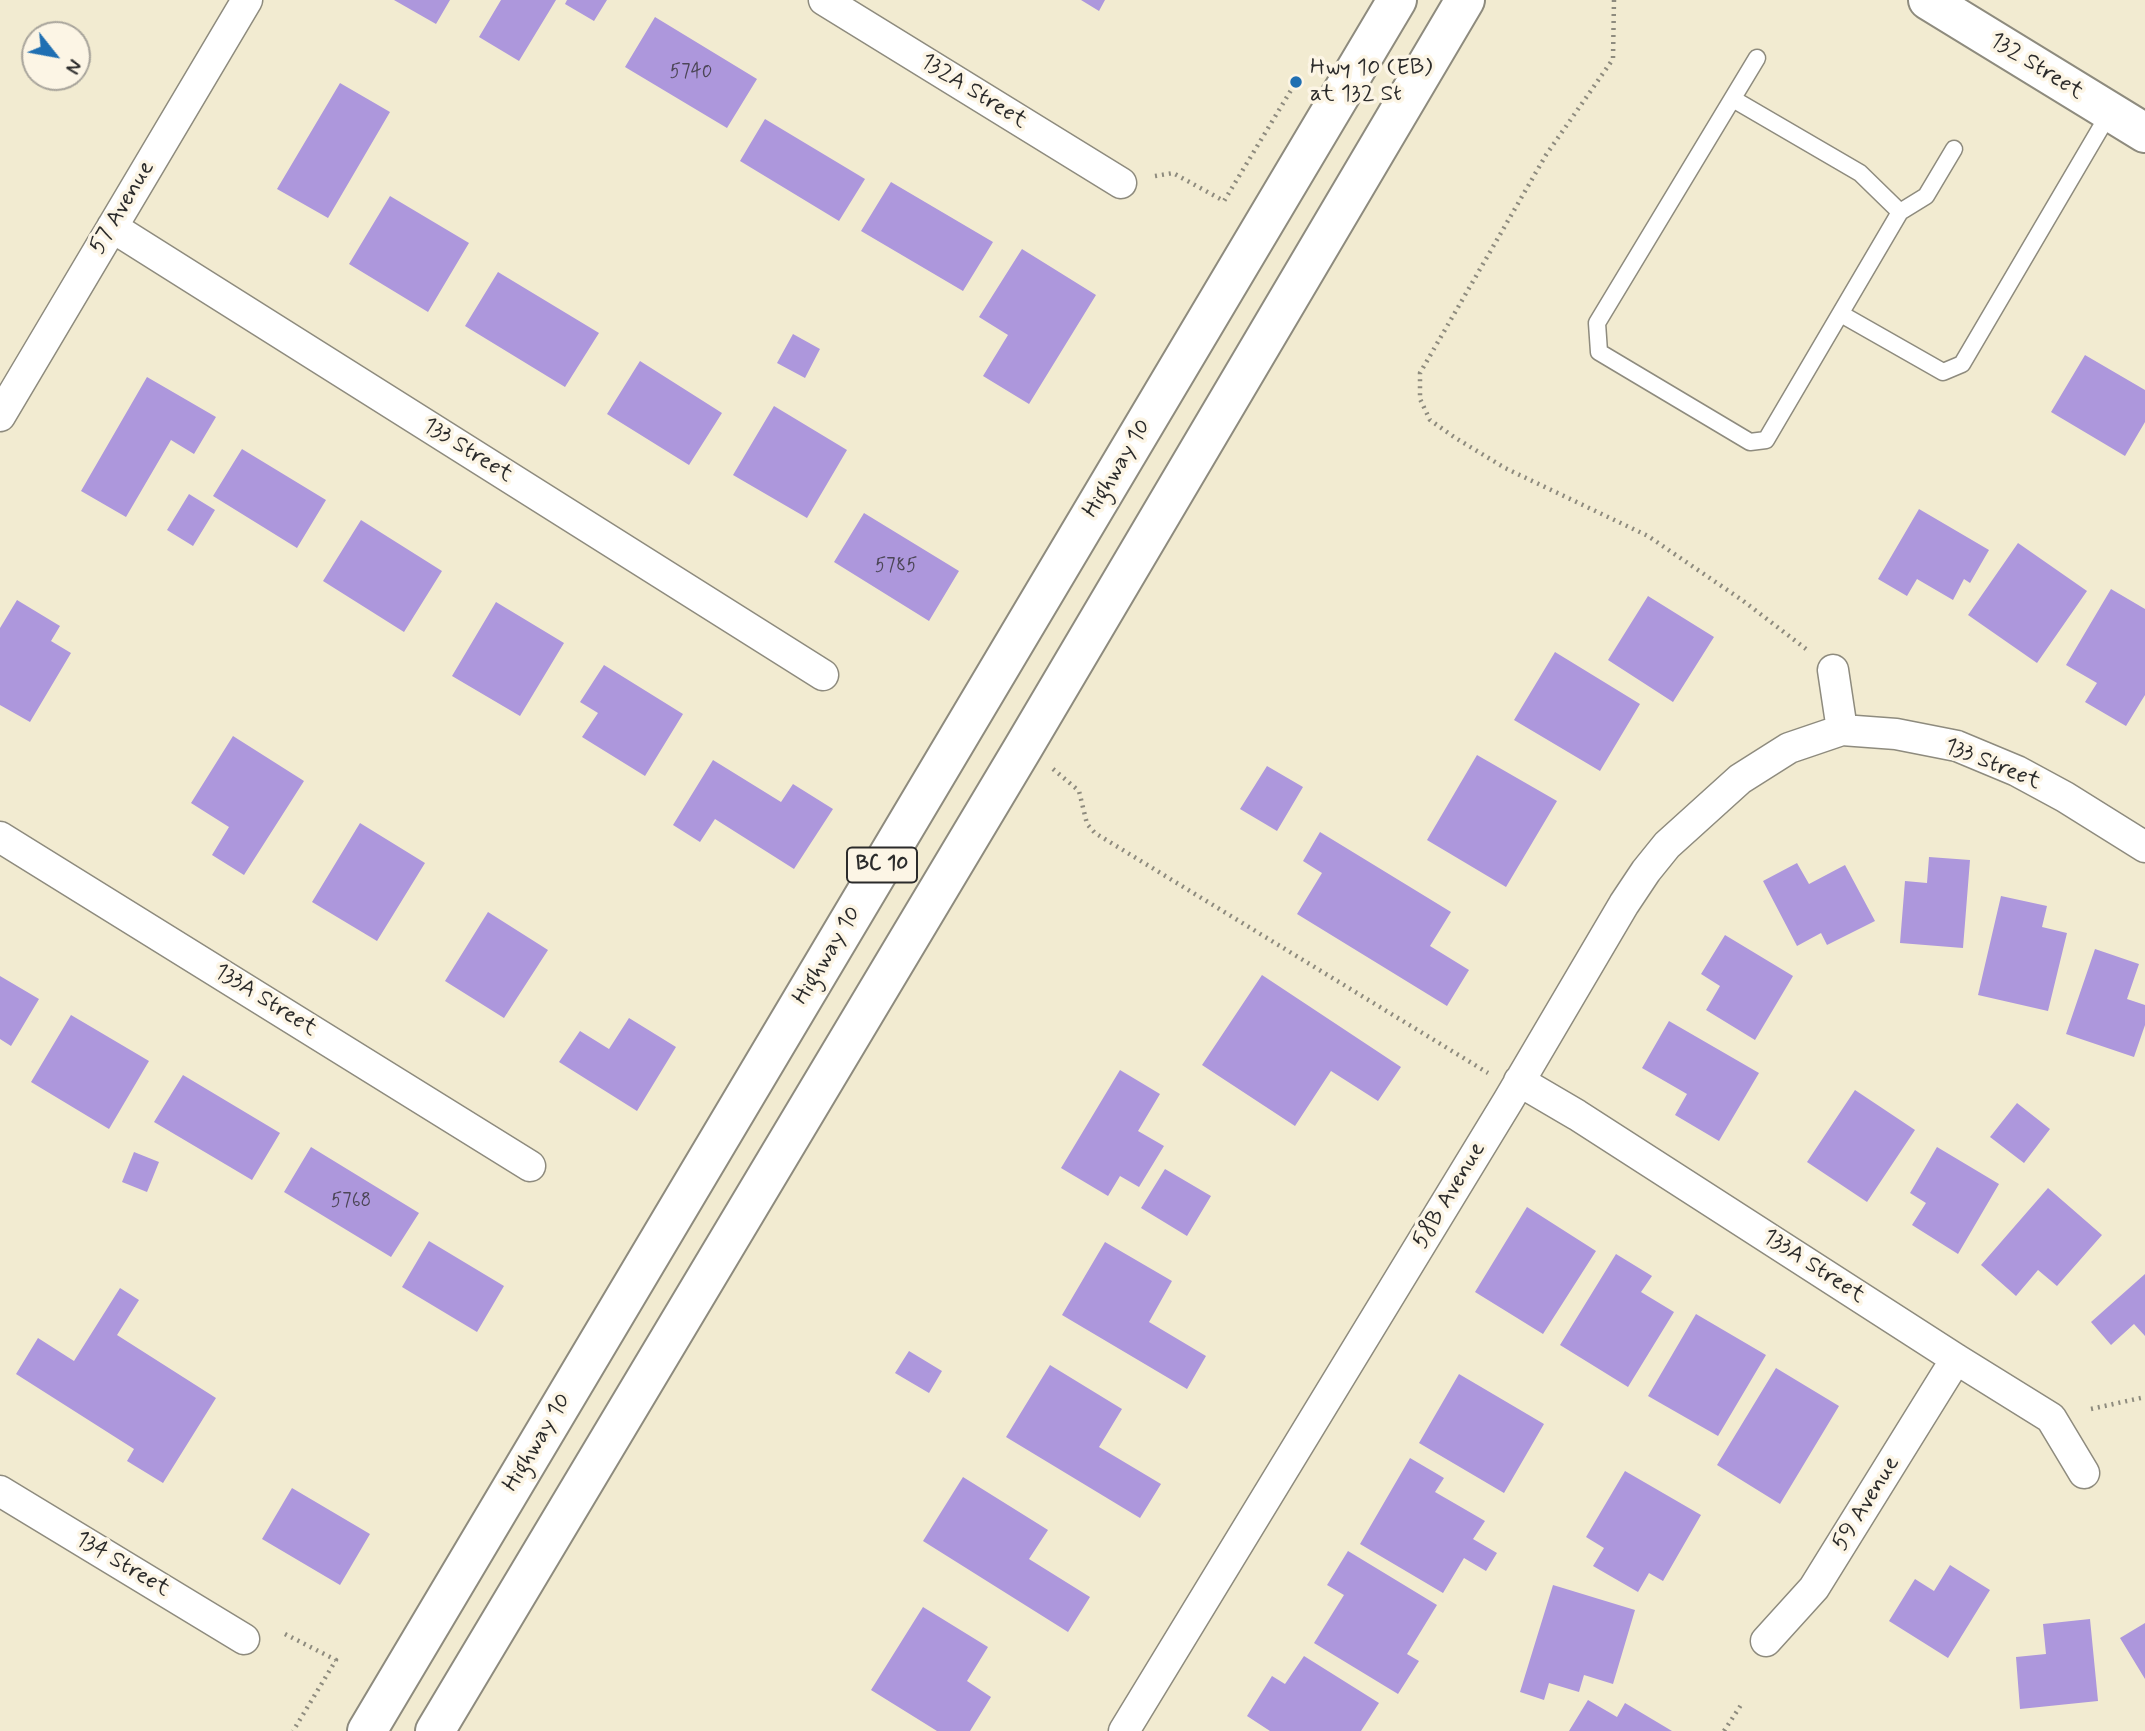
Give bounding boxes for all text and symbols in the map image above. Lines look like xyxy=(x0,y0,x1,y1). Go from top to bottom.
north arrow xyxy=(21,21,91,91)
street label: 132 Street xyxy=(1984,27,2088,107)
street label: 132A Street xyxy=(914,48,1032,136)
text: N xyxy=(59,54,87,78)
place label: Hwy 10 (EB) at 132 St xyxy=(1310,55,1433,109)
house number: 5740 xyxy=(670,62,712,84)
marker: Hwy 10 (EB) at 132 St xyxy=(1288,74,1304,90)
street label: 57 Avenue xyxy=(84,156,162,260)
street label: 133 Street xyxy=(417,412,517,490)
street label: Highway 10 xyxy=(1078,415,1158,523)
house number: 5785 xyxy=(875,556,917,578)
street label: 133 Street xyxy=(1940,733,2044,797)
road number: BC 10 xyxy=(847,848,917,882)
street label: Highway 10 xyxy=(788,902,868,1010)
street label: 133A Street xyxy=(208,958,322,1044)
street label: 58B Avenue xyxy=(1407,1138,1493,1254)
house number: 5768 xyxy=(331,1191,371,1213)
street label: 133A Street xyxy=(1757,1224,1869,1310)
street label: Highway 10 xyxy=(498,1389,578,1497)
street label: 59 Avenue xyxy=(1827,1452,1907,1556)
street label: 134 Street xyxy=(70,1526,174,1604)

